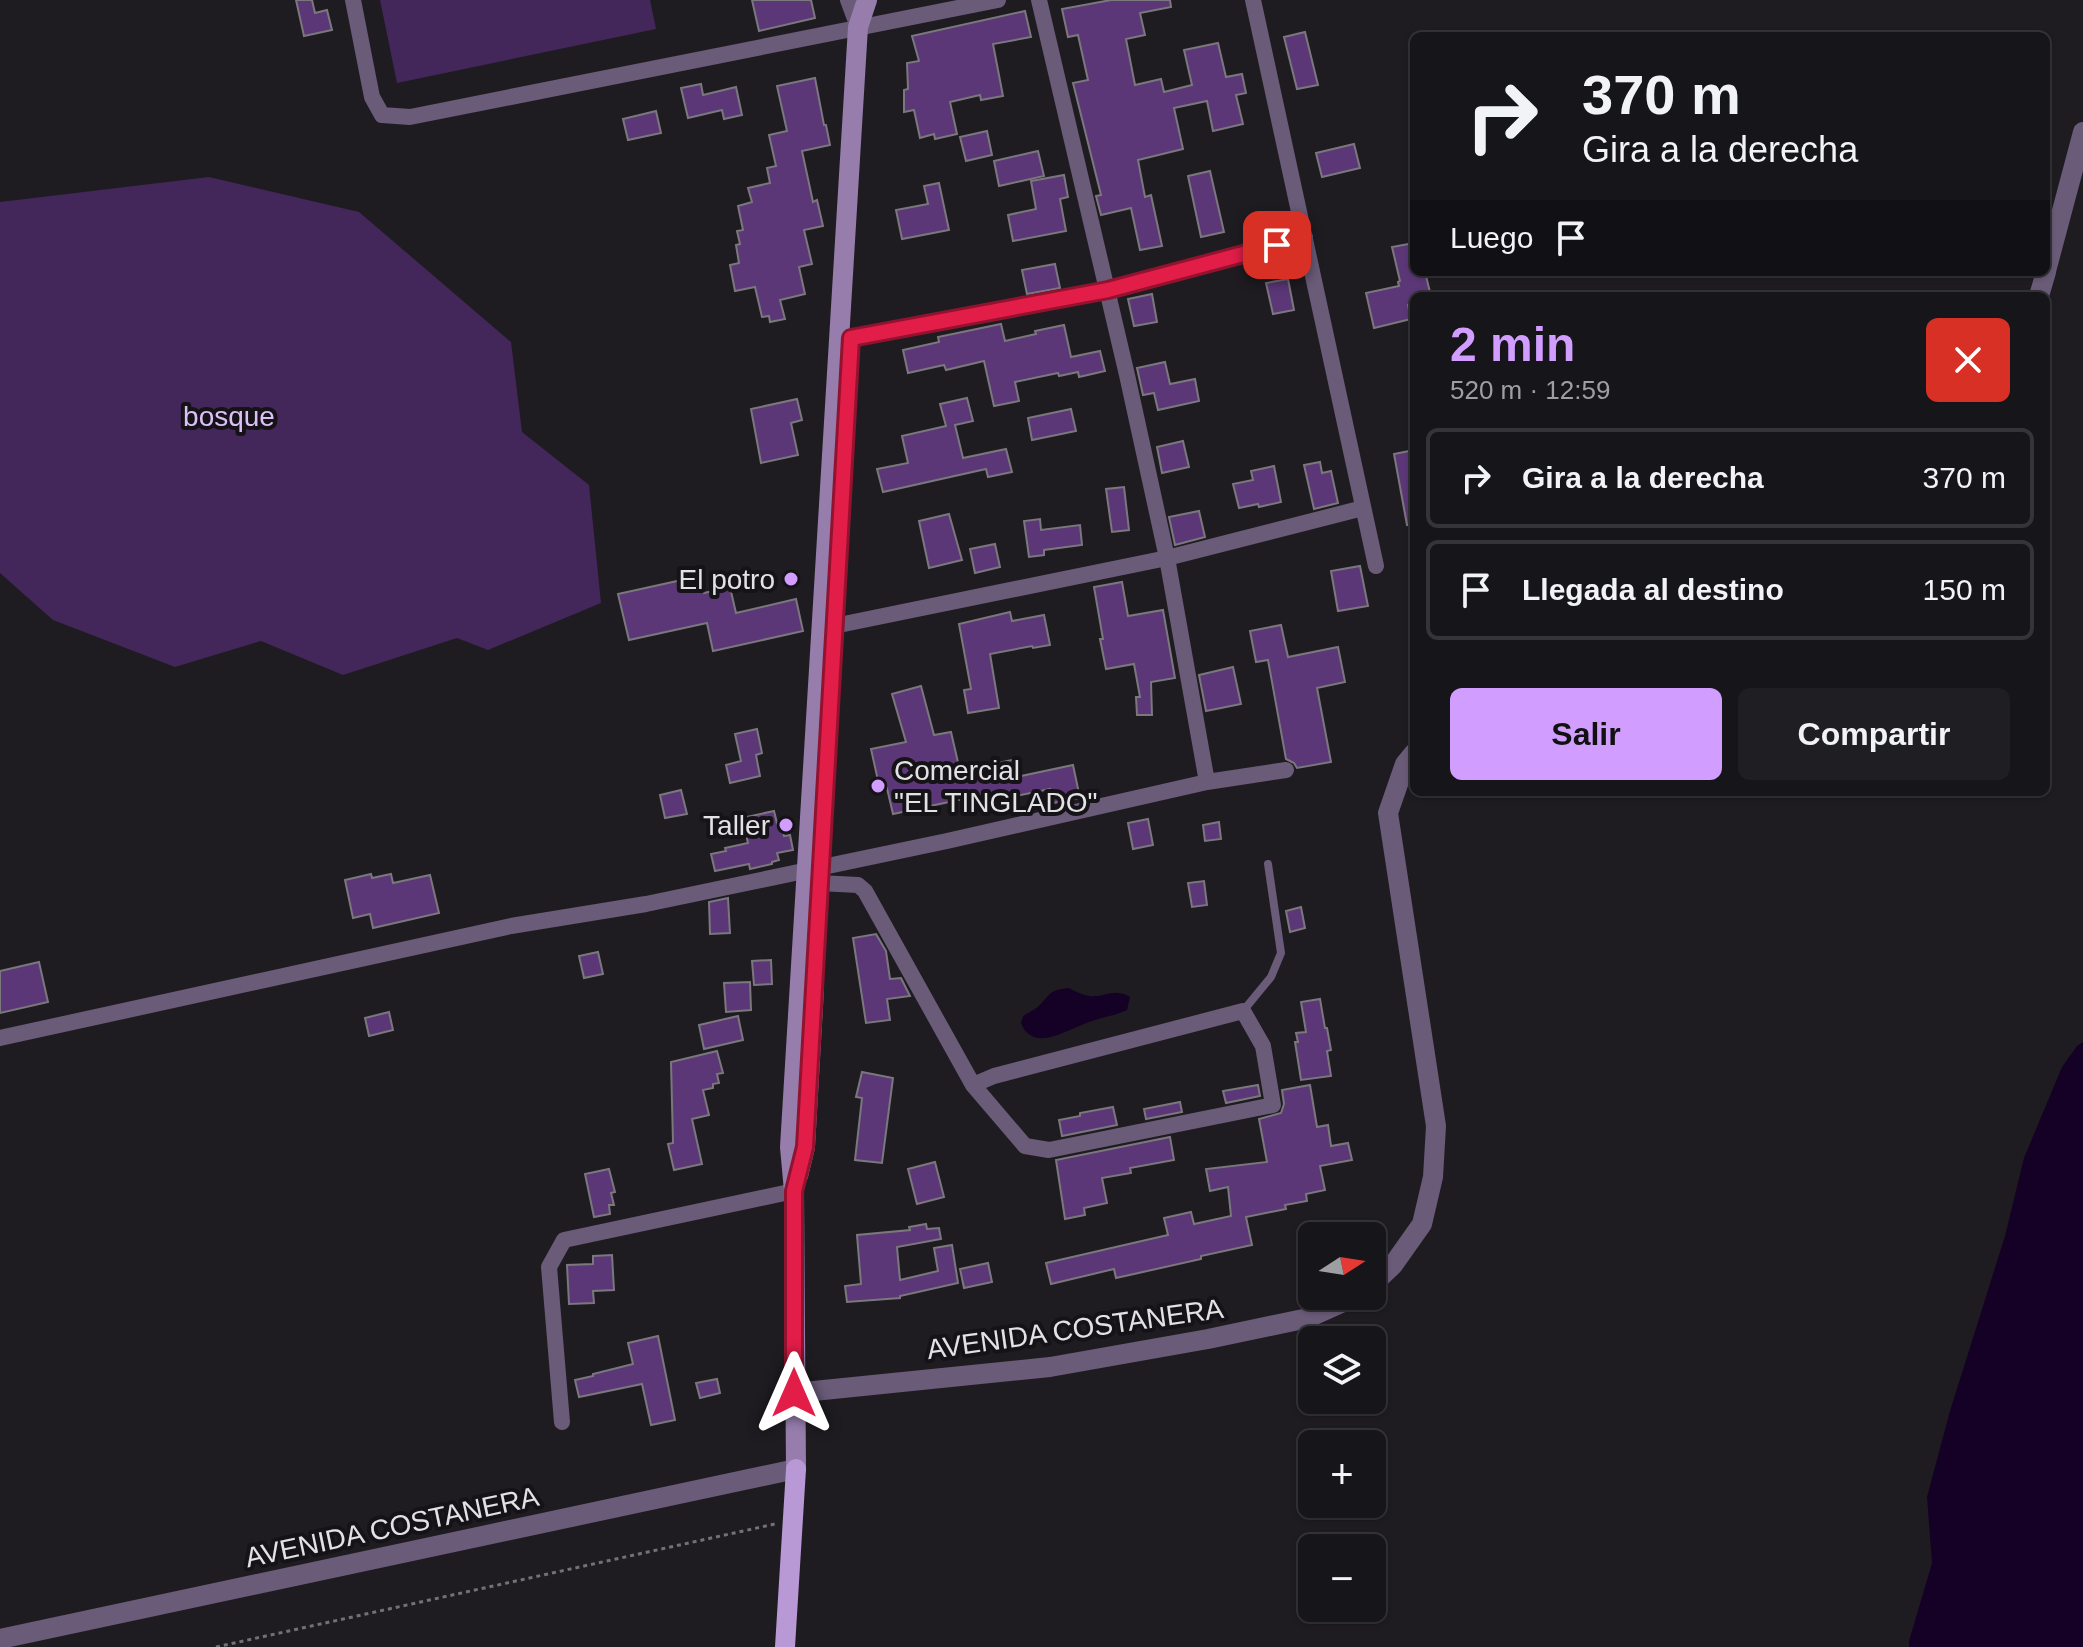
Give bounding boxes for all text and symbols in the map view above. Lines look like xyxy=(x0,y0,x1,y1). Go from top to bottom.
text: 370 m xyxy=(1582,63,1741,126)
icon: right xyxy=(1450,64,1554,168)
text: Gira a la derecha xyxy=(1582,129,1858,170)
pin xyxy=(1243,211,1311,279)
icon: arrive xyxy=(1549,216,1593,260)
text: Luego xyxy=(1450,221,1533,254)
icon: arrive xyxy=(1255,223,1299,267)
text: 2 min xyxy=(1450,318,1575,371)
button: close xyxy=(1926,318,2010,402)
text: 520 m · 12:59 xyxy=(1450,375,1610,405)
park label: bosque xyxy=(183,401,275,432)
icon: right xyxy=(1454,456,1498,500)
text: Gira a la derecha xyxy=(1522,461,1764,494)
text: 370 m xyxy=(1923,461,2006,494)
place label: El potro xyxy=(679,564,775,595)
icon: arrive xyxy=(1454,568,1498,612)
marker: El potro xyxy=(782,570,800,588)
text: Llegada al destino xyxy=(1522,573,1784,606)
text: 150 m xyxy=(1923,573,2006,606)
button: Salir xyxy=(1450,688,1722,780)
button: Compartir xyxy=(1738,688,2010,780)
place label: Comercial "EL TINGLADO" xyxy=(894,755,1098,818)
marker: Comercial "EL TINGLADO" xyxy=(869,777,887,795)
place label: Taller xyxy=(703,810,770,841)
marker: Taller xyxy=(777,816,795,834)
north arrow xyxy=(1298,1222,1386,1310)
map controls xyxy=(1298,1222,1386,1622)
street label: AVENIDA COSTANERA xyxy=(925,1293,1226,1365)
button: layers xyxy=(1298,1326,1386,1414)
position arrow xyxy=(752,1351,836,1435)
button: + xyxy=(1298,1430,1386,1518)
street label: AVENIDA COSTANERA xyxy=(242,1481,542,1573)
button: − xyxy=(1298,1534,1386,1622)

